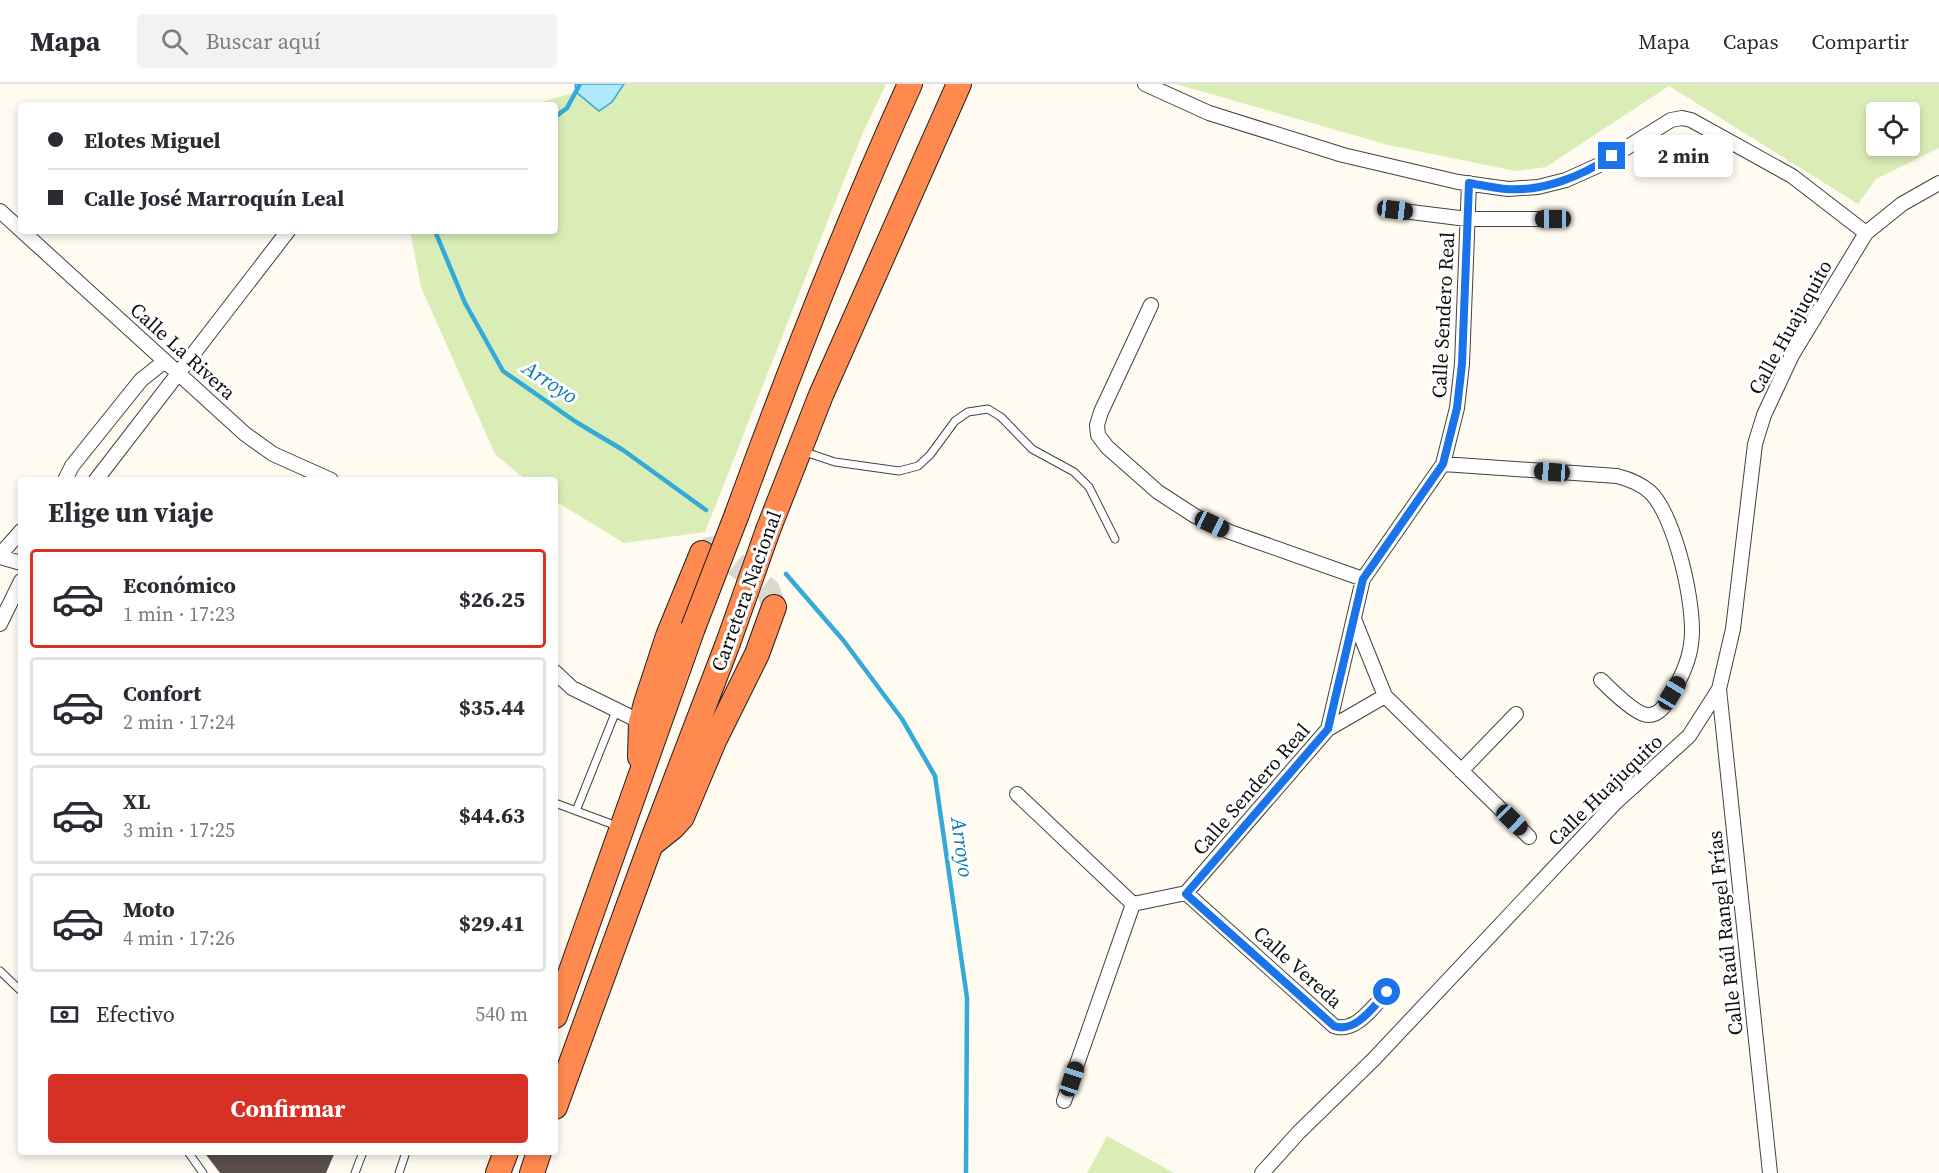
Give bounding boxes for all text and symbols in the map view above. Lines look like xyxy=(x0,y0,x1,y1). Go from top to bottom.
search box xyxy=(137,14,557,68)
text: Mapa xyxy=(30,22,101,60)
icon: search xyxy=(158,25,191,58)
text: Buscar aquí xyxy=(206,26,321,56)
text: Mapa xyxy=(1638,27,1690,56)
text: Capas xyxy=(1723,27,1779,56)
text: Compartir xyxy=(1812,27,1909,56)
map controls xyxy=(1866,102,1920,156)
button: locate xyxy=(1866,102,1920,156)
text: Elotes Miguel xyxy=(84,125,221,155)
callout: 2 min xyxy=(1633,135,1732,177)
route end xyxy=(1598,142,1625,169)
text: 2 min xyxy=(1658,142,1709,170)
text: Calle José Marroquín Leal xyxy=(84,183,344,213)
car xyxy=(1376,199,1414,221)
car xyxy=(1535,210,1571,228)
street label: Calle Sendero Real xyxy=(1425,231,1461,399)
street label: Calle Huajuquito xyxy=(1741,255,1839,399)
street label: Calle La Rivera xyxy=(124,296,243,407)
water label: Arroyo xyxy=(516,352,583,410)
car xyxy=(1533,462,1571,482)
text: Elige un viaje xyxy=(48,494,214,531)
street label: Carretera Nacional xyxy=(704,507,788,675)
car xyxy=(1192,508,1232,540)
text: Económico xyxy=(123,570,236,600)
icon: car xyxy=(51,572,105,626)
text: $26.25 xyxy=(459,584,525,614)
text: 1 min · 17:23 xyxy=(123,600,235,628)
car xyxy=(1655,673,1689,713)
text: Confort xyxy=(123,678,201,708)
icon: car xyxy=(51,680,105,734)
text: $35.44 xyxy=(459,692,525,722)
text: 2 min · 17:24 xyxy=(123,708,235,736)
street label: Calle Sendero Real xyxy=(1186,717,1316,861)
street label: Calle Huajuquito xyxy=(1541,728,1669,852)
text: XL xyxy=(123,786,150,816)
icon: car xyxy=(51,788,105,842)
text: $44.63 xyxy=(459,800,525,830)
car xyxy=(1493,801,1531,839)
water label: Arroyo xyxy=(944,814,981,879)
text: 3 min · 17:25 xyxy=(123,816,235,844)
street label: Calle Raúl Rangel Frías xyxy=(1700,829,1750,1037)
text: Moto xyxy=(123,894,175,924)
icon: car xyxy=(51,896,105,950)
text: $29.41 xyxy=(459,908,525,938)
street label: Calle Vereda xyxy=(1247,919,1349,1015)
text: 4 min · 17:26 xyxy=(123,924,235,952)
route start xyxy=(1373,978,1400,1005)
icon: cash xyxy=(48,998,81,1031)
text: Efectivo xyxy=(96,999,175,1029)
text: 540 m xyxy=(475,1000,528,1028)
car xyxy=(1058,1059,1086,1099)
button: Confirmar xyxy=(48,1074,528,1143)

